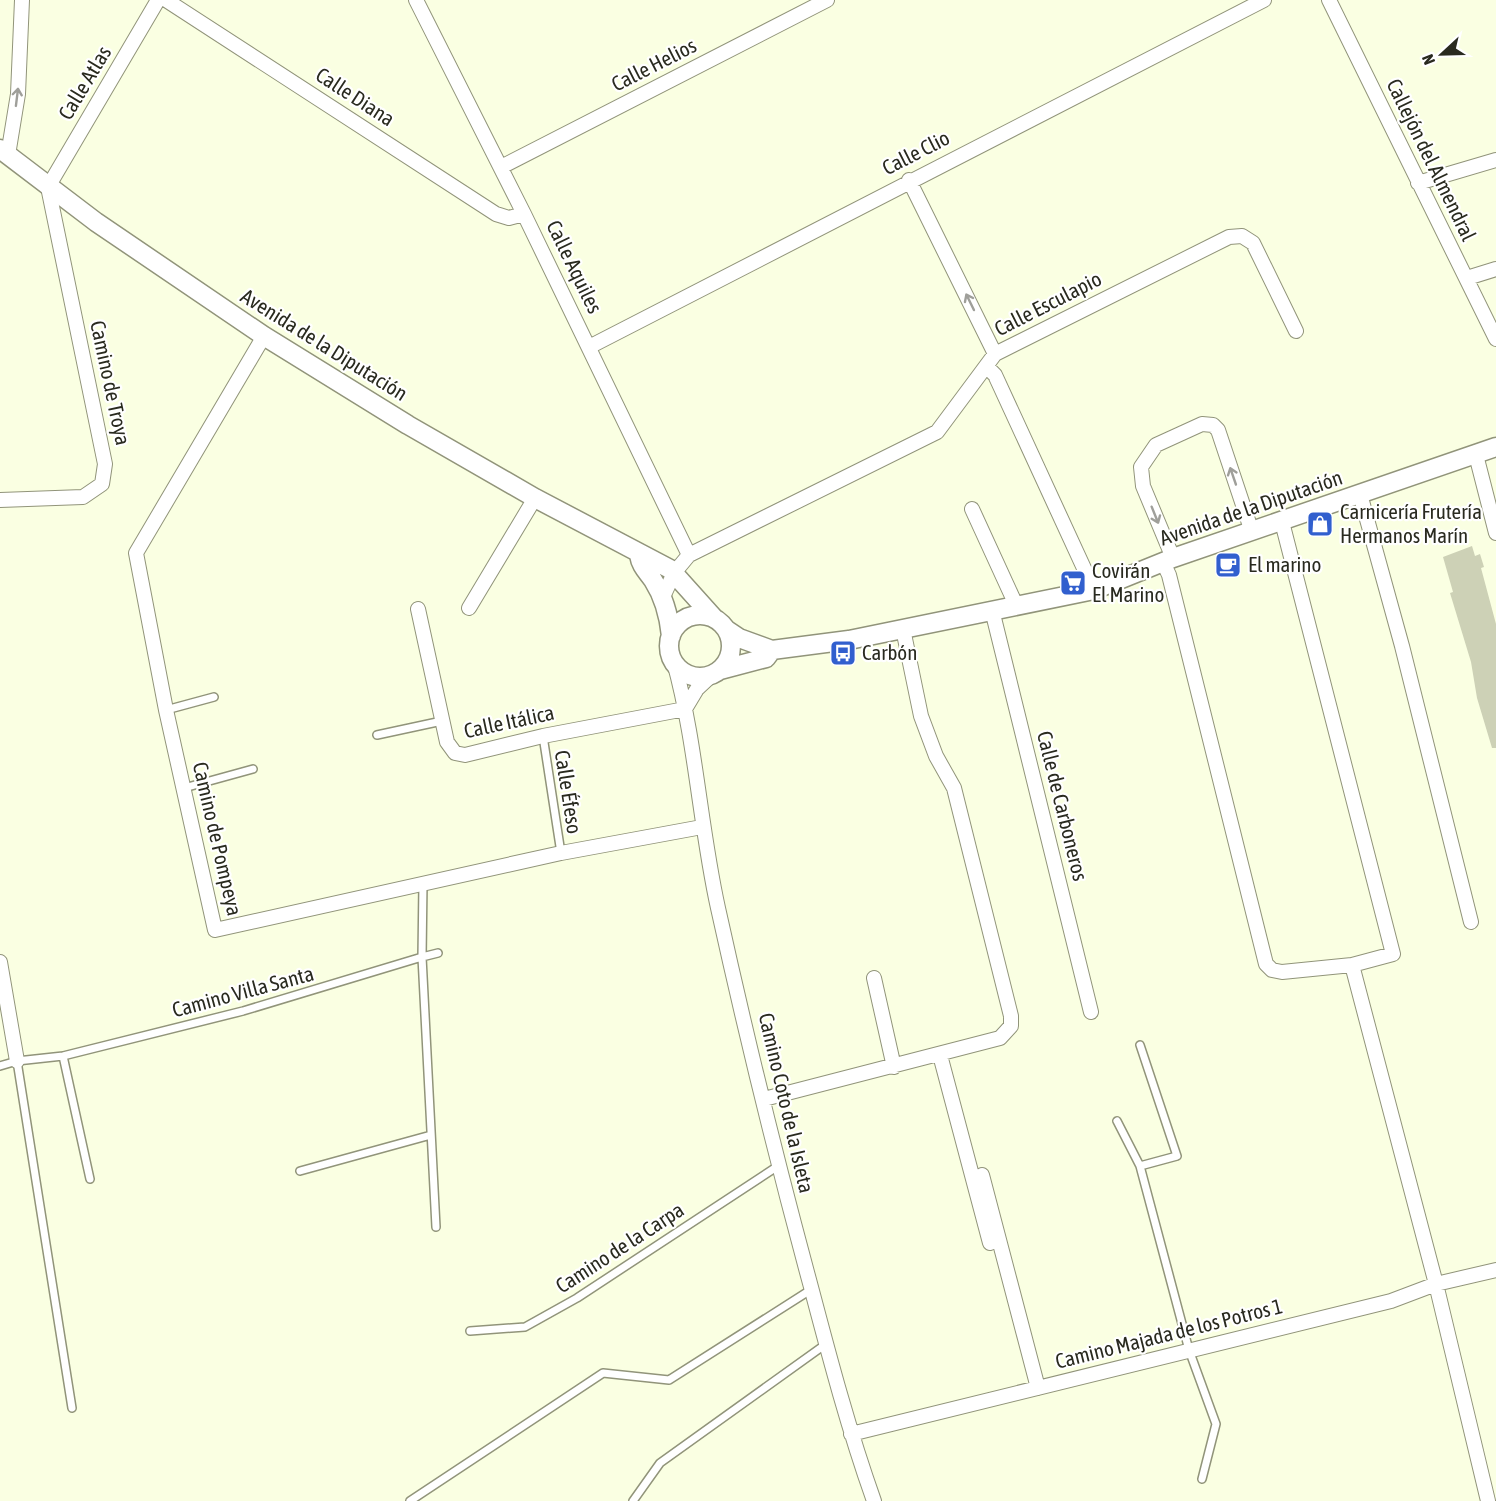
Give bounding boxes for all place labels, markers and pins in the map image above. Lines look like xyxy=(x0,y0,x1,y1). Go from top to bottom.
place label: Carnicería Frutería Hermanos Marín xyxy=(1340,499,1482,547)
shop icon: Carnicería Frutería Hermanos Marín xyxy=(1305,509,1335,539)
cafe icon: El marino xyxy=(1213,550,1243,580)
place label: El marino xyxy=(1248,552,1321,576)
place label: Covirán El Marino xyxy=(1092,558,1164,606)
supermarket icon: Covirán El Marino xyxy=(1058,568,1088,598)
bus stop icon: Carbón xyxy=(828,638,858,668)
place label: Carbón xyxy=(862,640,917,664)

